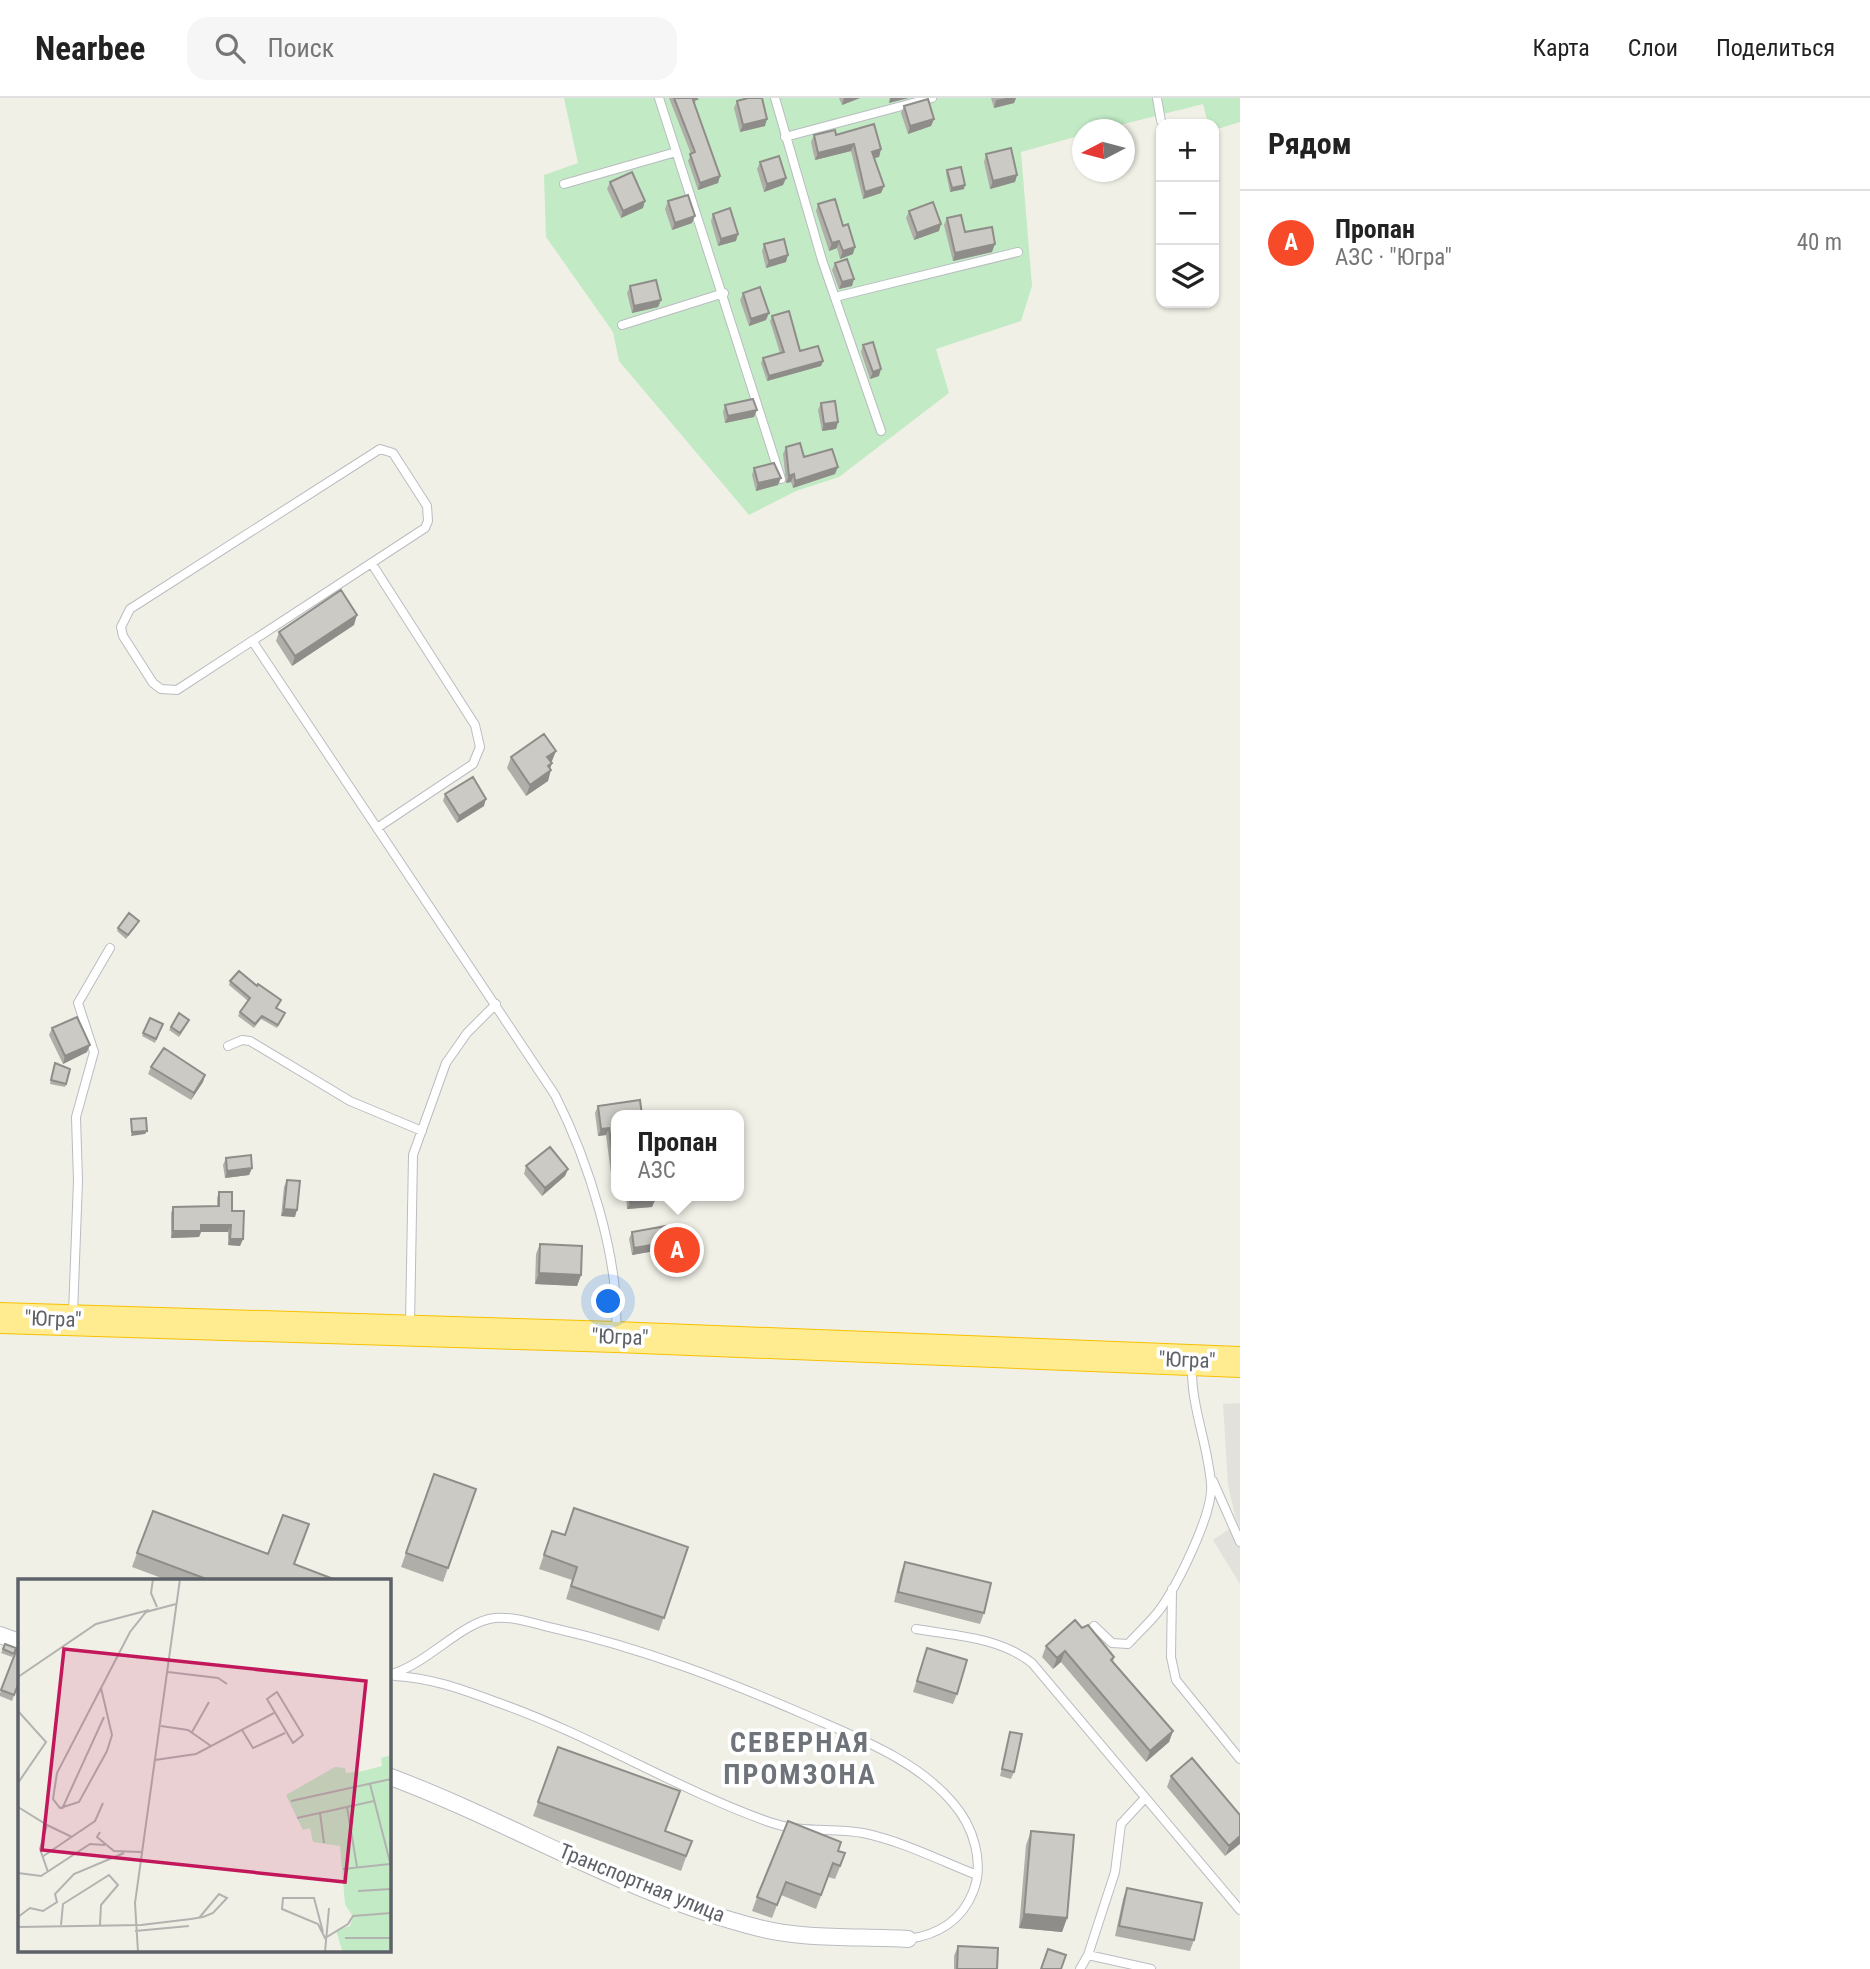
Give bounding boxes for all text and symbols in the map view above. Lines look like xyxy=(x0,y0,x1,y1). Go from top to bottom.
search box xyxy=(187,17,677,80)
text: Nearbee xyxy=(35,29,145,68)
icon: search xyxy=(211,29,249,67)
text: Поиск xyxy=(267,33,334,63)
text: Карта xyxy=(1532,34,1590,62)
text: Слои xyxy=(1628,34,1678,62)
text: Поделиться xyxy=(1716,34,1835,62)
north arrow xyxy=(1072,119,1135,182)
map controls xyxy=(1156,119,1219,308)
button: + xyxy=(1156,119,1219,182)
text: Рядом xyxy=(1268,126,1352,161)
button: − xyxy=(1156,182,1219,245)
text: Пропан xyxy=(1335,214,1415,244)
text: A xyxy=(1284,229,1298,256)
text: 40 m xyxy=(1797,229,1842,256)
text: АЗС · "Югра" xyxy=(1335,244,1452,271)
button: layers xyxy=(1156,245,1219,308)
popup xyxy=(611,1110,744,1201)
text: Пропан xyxy=(637,1127,718,1157)
text: АЗС xyxy=(637,1157,676,1184)
pin: A xyxy=(654,1224,700,1276)
your location xyxy=(591,1284,625,1318)
street label: "Югра" xyxy=(24,1306,82,1332)
street label: "Югра" xyxy=(591,1324,649,1350)
street label: "Югра" xyxy=(1158,1347,1216,1373)
inset map xyxy=(18,1579,390,1952)
district label: СЕВЕРНАЯ ПРОМЗОНА xyxy=(723,1726,877,1791)
street label: Транспортная улица xyxy=(556,1839,728,1927)

